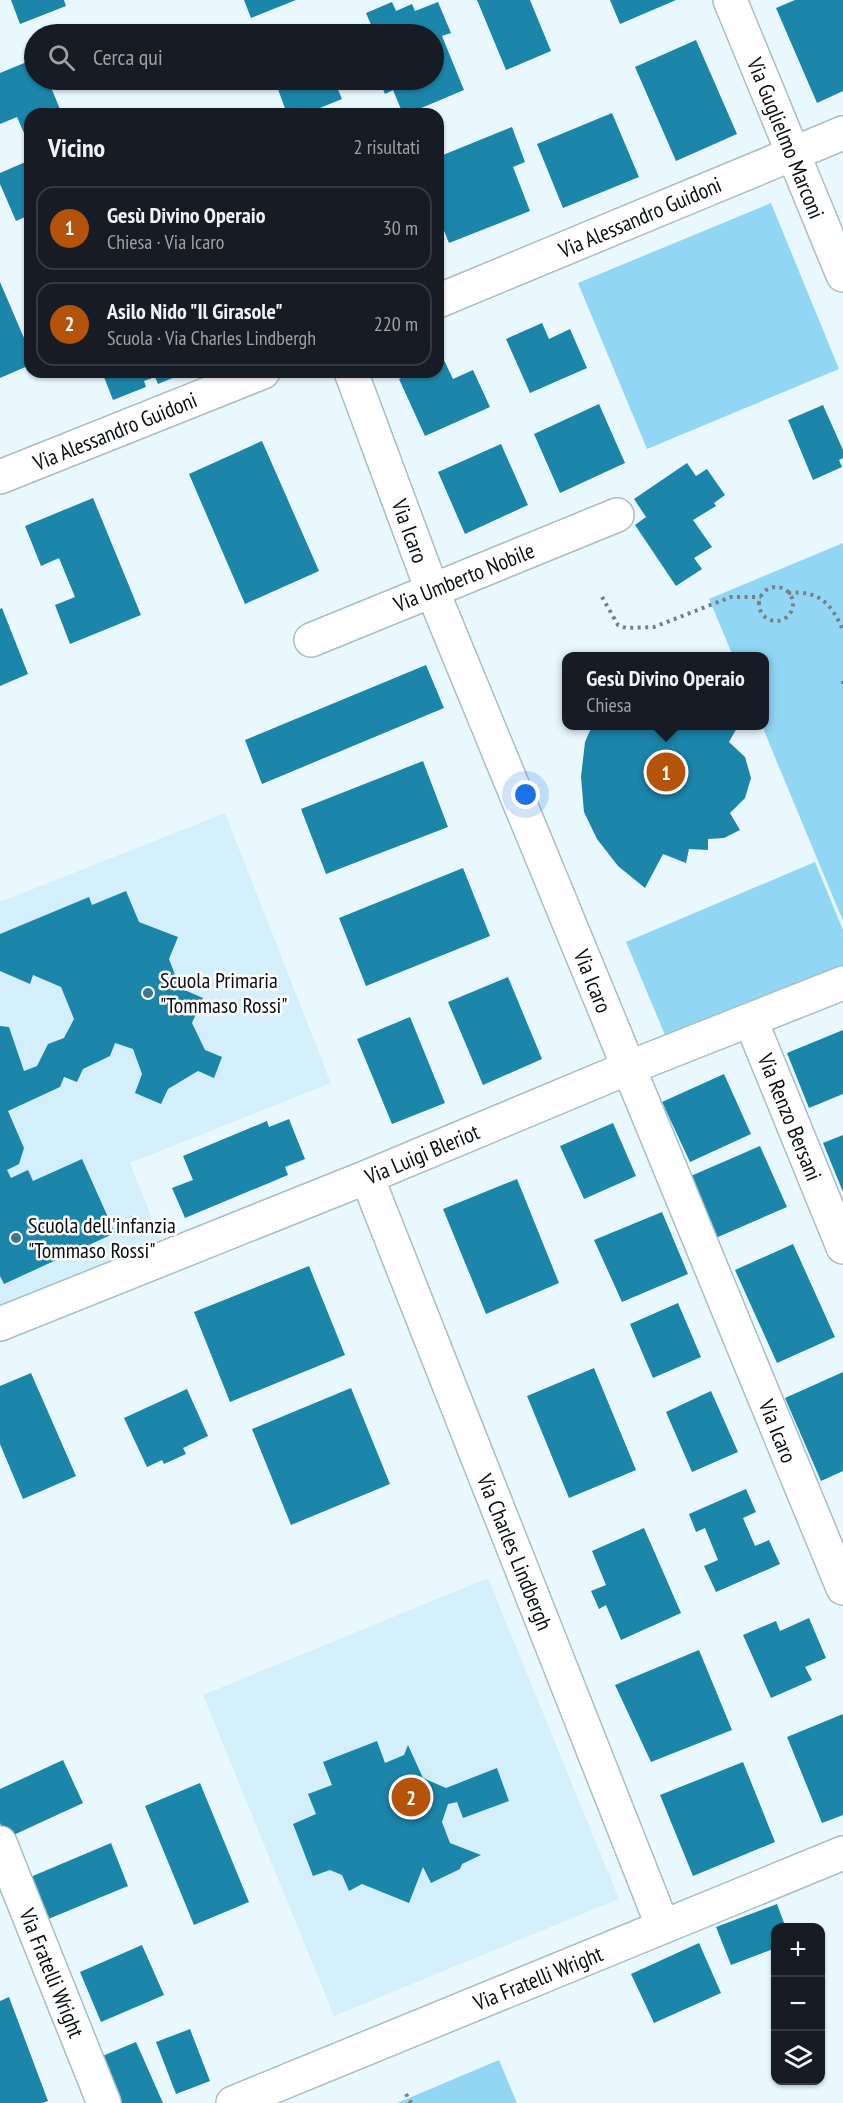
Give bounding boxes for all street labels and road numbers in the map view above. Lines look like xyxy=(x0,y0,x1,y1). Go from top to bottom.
street label: Via Guglielmo Marconi xyxy=(741,52,831,223)
street label: Via Alessandro Guidoni xyxy=(553,170,726,264)
street label: Via Alessandro Guidoni xyxy=(28,385,201,477)
street label: Via Icaro xyxy=(385,494,434,567)
street label: Via Umberto Nobile xyxy=(389,536,538,618)
street label: Via Icaro xyxy=(567,944,618,1017)
street label: Via Renzo Bersani xyxy=(751,1048,828,1185)
street label: Via Luigi Bleriot xyxy=(360,1117,483,1191)
street label: Via Icaro xyxy=(752,1394,803,1467)
street label: Via Charles Lindbergh xyxy=(471,1469,559,1634)
street label: Via Fratelli Wright xyxy=(13,1903,91,2042)
street label: Via Fratelli Wright xyxy=(468,1939,607,2017)

